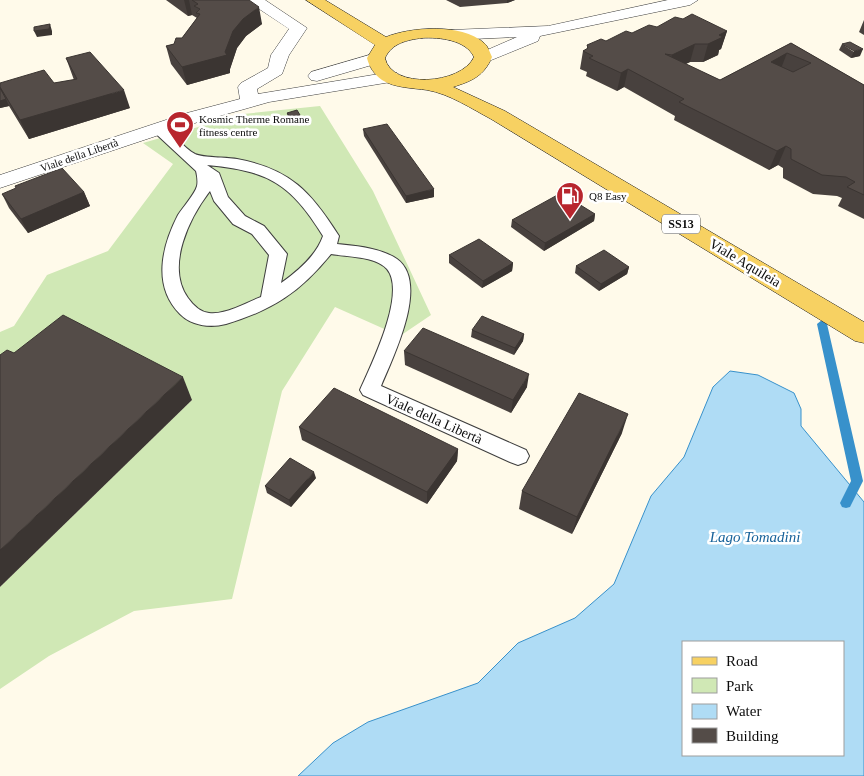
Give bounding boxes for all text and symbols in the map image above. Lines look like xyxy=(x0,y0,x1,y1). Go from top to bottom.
sports icon: Kosmic Therme Romane fitness centre xyxy=(165,110,195,149)
place label: Kosmic Therme Romane fitness centre xyxy=(199,113,309,138)
street label: Viale della Libertà xyxy=(38,136,120,174)
fuel station icon: Q8 Easy xyxy=(555,181,585,220)
place label: Q8 Easy xyxy=(589,190,627,202)
road number: SS13 xyxy=(662,214,700,233)
street label: Viale Aquileia xyxy=(707,236,784,291)
street label: Viale della Libertà xyxy=(383,391,485,447)
water label: Lago Tomadini xyxy=(709,529,800,545)
legend xyxy=(682,641,844,756)
text: Road xyxy=(726,653,758,669)
text: Park xyxy=(726,678,754,694)
text: Water xyxy=(726,703,761,719)
text: Building xyxy=(726,728,779,744)

